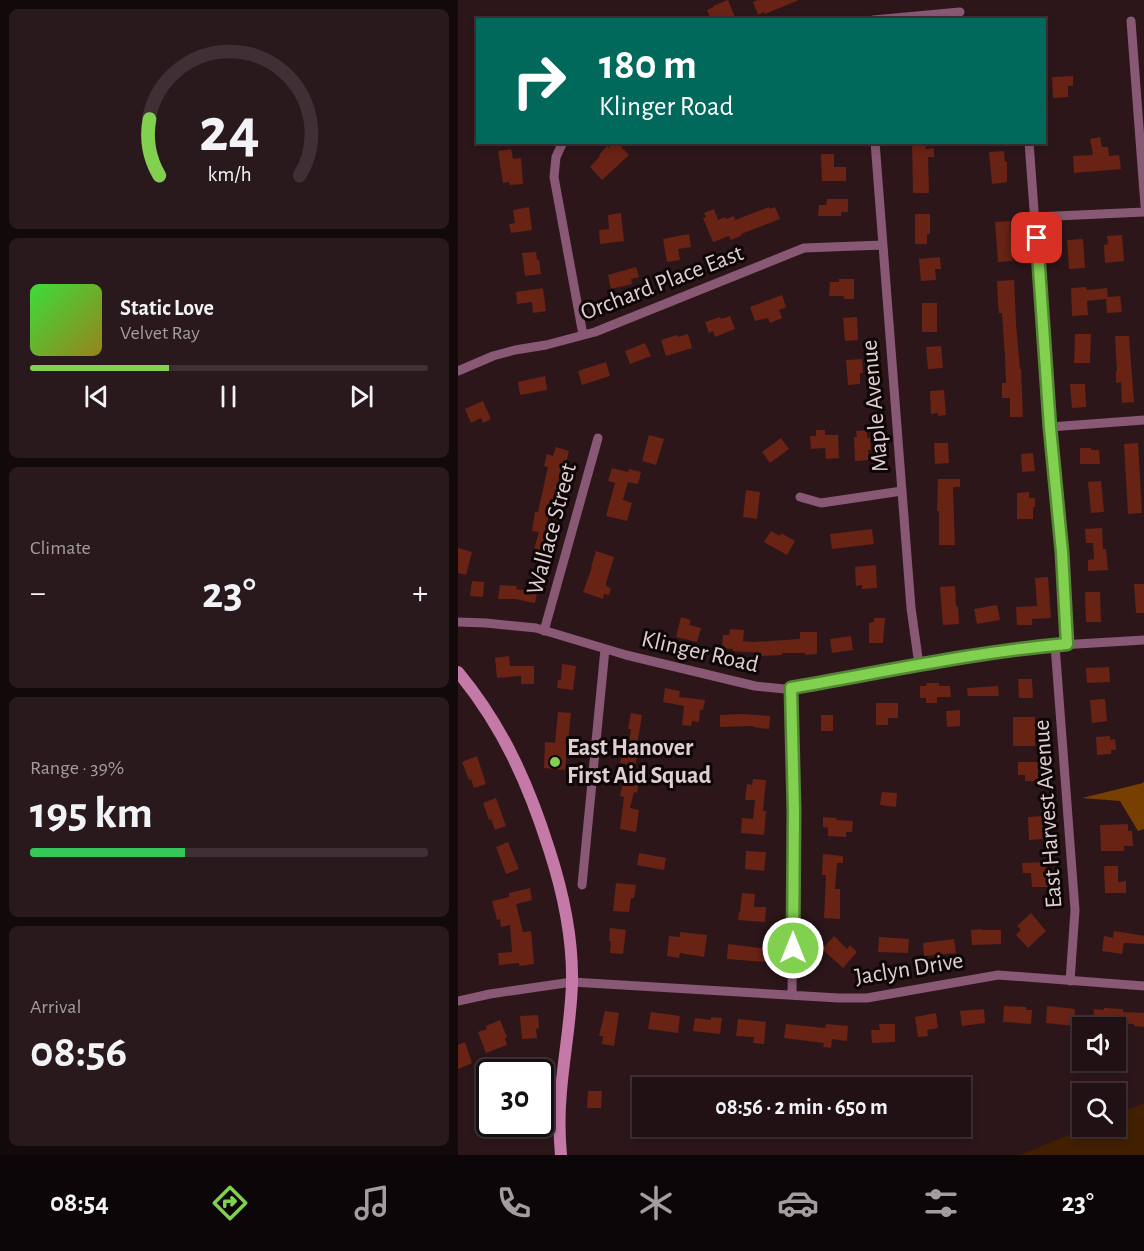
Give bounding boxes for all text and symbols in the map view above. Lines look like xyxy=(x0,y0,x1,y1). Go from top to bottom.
icon: right xyxy=(500,42,578,120)
text: 180 m xyxy=(599,44,697,86)
text: Klinger Road xyxy=(599,93,733,120)
text: 24 xyxy=(199,100,259,162)
text: km/h xyxy=(207,164,251,185)
pin xyxy=(1011,212,1062,263)
icon: arrive xyxy=(1020,221,1053,254)
street label: Orchard Place East xyxy=(577,241,747,325)
text: Static Love xyxy=(120,297,214,319)
text: Velvet Ray xyxy=(120,323,200,343)
street label: Maple Avenue xyxy=(857,339,893,473)
icon: previous xyxy=(80,380,113,413)
icon: pause xyxy=(212,380,245,413)
icon: next xyxy=(345,380,378,413)
street label: Wallace Street xyxy=(523,460,581,597)
text: Climate xyxy=(30,538,91,558)
text: 23° xyxy=(202,571,256,616)
text: − xyxy=(30,577,46,610)
text: + xyxy=(412,577,428,610)
street label: Klinger Road xyxy=(639,627,761,677)
street label: East Harvest Avenue xyxy=(1029,719,1067,909)
place label: East Hanover First Aid Squad xyxy=(567,736,712,788)
marker: East Hanover First Aid Squad xyxy=(548,755,562,769)
text: Range · 39% xyxy=(30,758,124,778)
text: 195 km xyxy=(30,791,153,836)
position arrow xyxy=(761,916,825,980)
street label: Jaclyn Drive xyxy=(853,949,965,989)
text: Arrival xyxy=(30,997,81,1017)
map controls xyxy=(1072,1017,1126,1137)
button: sound xyxy=(1072,1017,1126,1071)
text: 08:56 xyxy=(30,1030,127,1075)
speed limit sign: 30 xyxy=(476,1059,554,1137)
button: search xyxy=(1072,1083,1126,1137)
text: 08:56 · 2 min · 650 m xyxy=(715,1096,888,1118)
icon: directions xyxy=(209,1182,251,1224)
icon: music xyxy=(351,1182,393,1224)
icon: phone xyxy=(493,1182,535,1224)
icon: climate xyxy=(635,1182,677,1224)
icon: car xyxy=(777,1182,819,1224)
icon: filters xyxy=(920,1182,962,1224)
text: 08:54 xyxy=(50,1189,109,1216)
text: 23° xyxy=(1062,1189,1094,1216)

